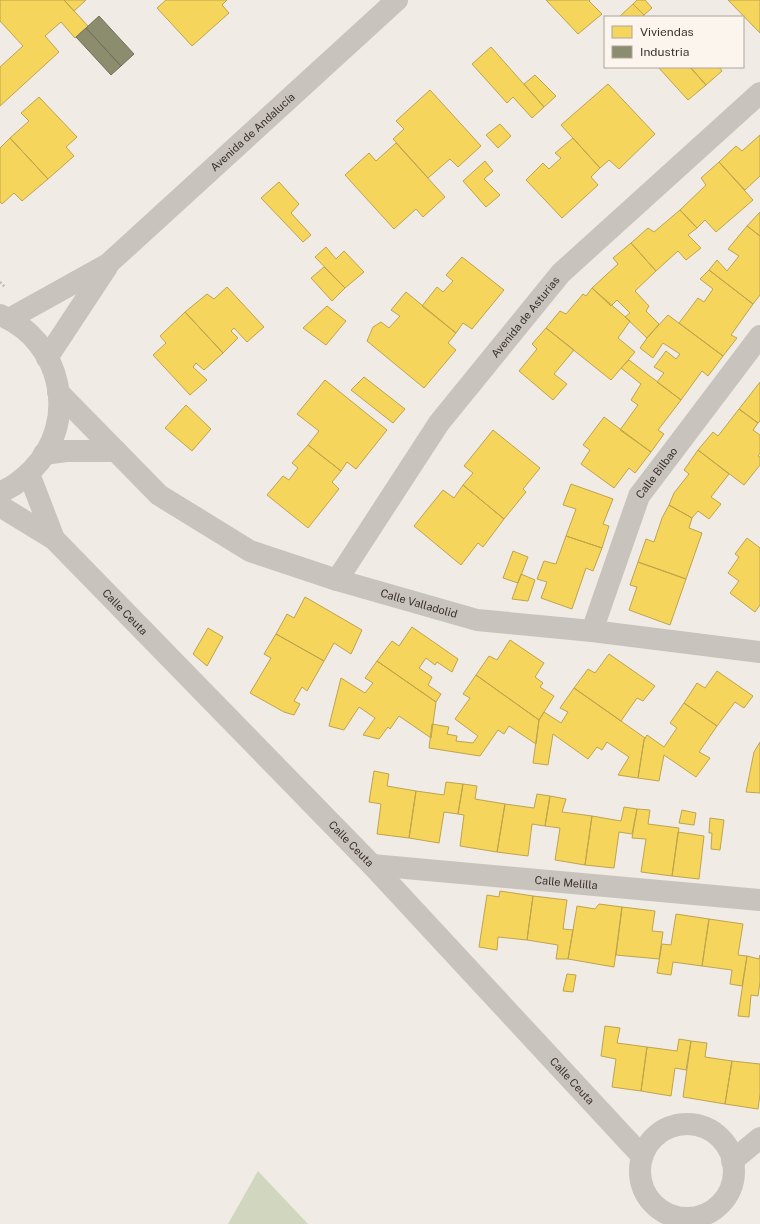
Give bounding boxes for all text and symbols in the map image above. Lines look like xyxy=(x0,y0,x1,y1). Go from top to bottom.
legend xyxy=(604,16,744,68)
text: Viviendas xyxy=(640,25,694,39)
text: Industria xyxy=(640,45,689,59)
street label: Avenida de Andalucía xyxy=(208,91,297,173)
street label: Avenida de Asturias xyxy=(489,274,562,360)
street label: Calle Bilbao xyxy=(633,445,680,501)
street label: Calle Ceuta xyxy=(100,586,150,637)
street label: Calle Valladolid xyxy=(379,587,459,620)
street label: Calle Ceuta xyxy=(326,818,376,869)
street label: Calle Melilla xyxy=(534,874,598,891)
street label: Calle Ceuta xyxy=(548,1055,597,1107)

